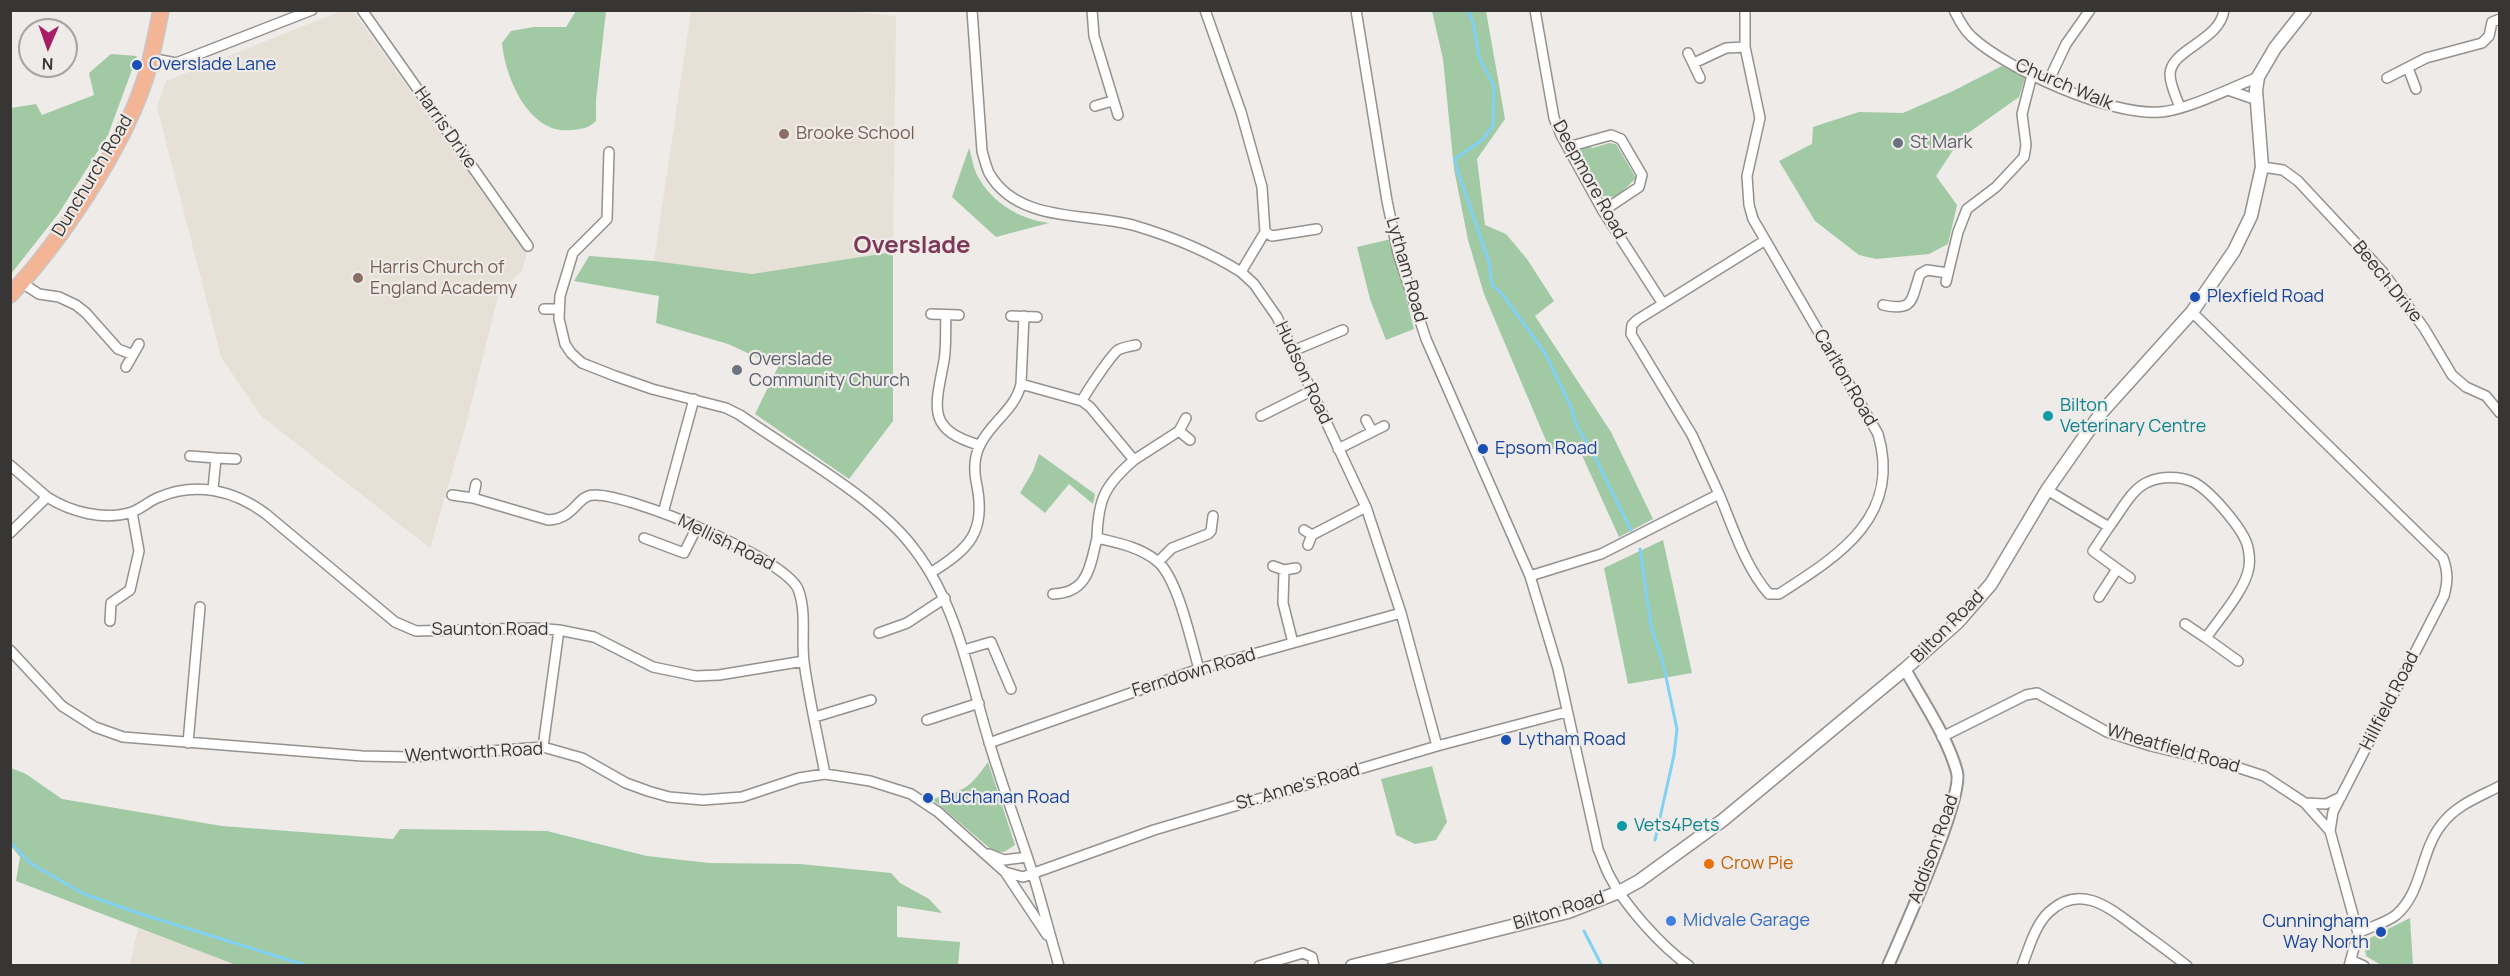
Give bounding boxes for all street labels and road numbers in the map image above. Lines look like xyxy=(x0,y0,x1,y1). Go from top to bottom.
street label: Church Walk xyxy=(2012,55,2116,115)
street label: Harris Drive xyxy=(409,83,481,173)
street label: Dunchurch Road xyxy=(48,111,138,241)
street label: Deepmore Road xyxy=(1547,117,1631,243)
street label: Lytham Road xyxy=(1381,215,1431,325)
street label: Beech Drive xyxy=(2348,237,2426,327)
street label: Hudson Road xyxy=(1270,318,1336,428)
street label: Carlton Road xyxy=(1809,326,1881,430)
street label: Mellish Road xyxy=(674,510,778,576)
street label: Bilton Road xyxy=(1907,586,1989,668)
street label: Saunton Road xyxy=(432,619,548,641)
street label: Ferndown Road xyxy=(1130,644,1258,702)
street label: Hillfield Road xyxy=(2356,648,2424,754)
street label: Wheatfield Road xyxy=(2104,720,2242,778)
street label: Wentworth Road xyxy=(404,739,544,767)
street label: St. Anne's Road xyxy=(1234,759,1362,815)
street label: Addison Road xyxy=(1904,792,1964,906)
street label: Bilton Road xyxy=(1511,887,1607,935)

